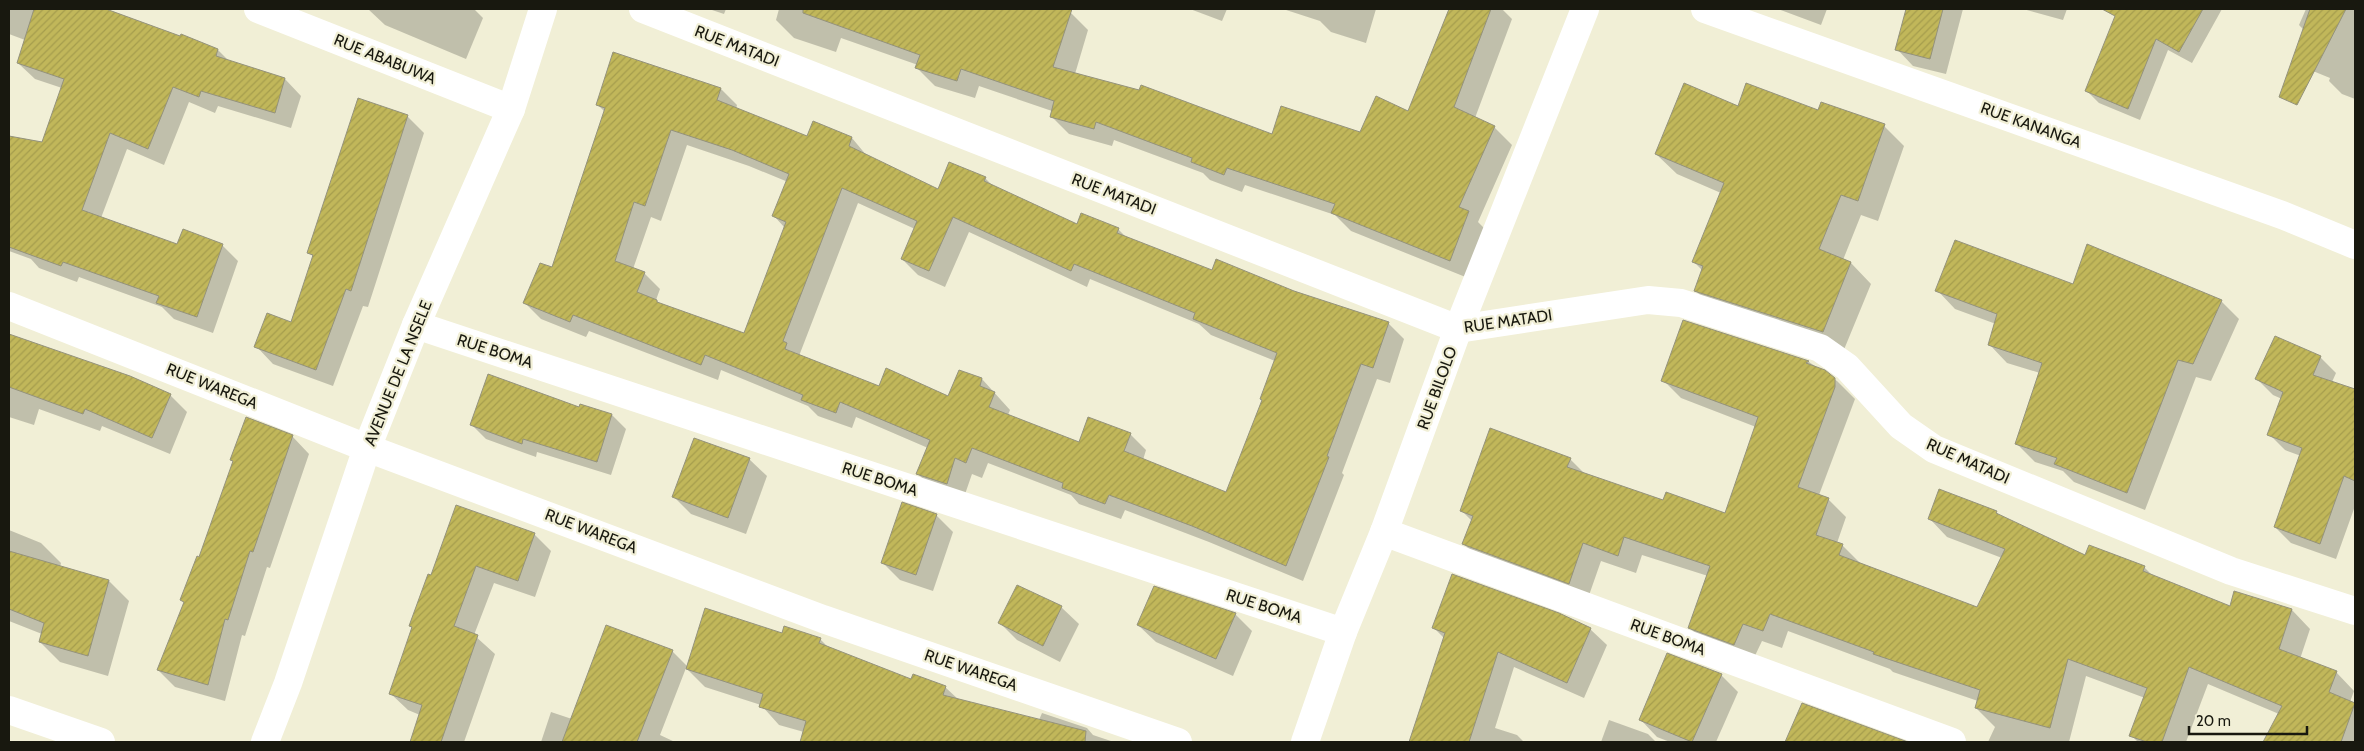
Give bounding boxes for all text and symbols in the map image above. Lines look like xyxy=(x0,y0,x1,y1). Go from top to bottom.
street label: RUE MATADI xyxy=(692,21,782,71)
street label: RUE ABABUWA xyxy=(331,30,439,88)
street label: RUE KANANGA xyxy=(1978,98,2084,152)
street label: RUE MATADI xyxy=(1069,169,1159,219)
street label: AVENUE DE LA NSELE xyxy=(360,297,436,448)
street label: RUE MATADI xyxy=(1463,305,1553,337)
street label: RUE BOMA xyxy=(455,330,535,372)
street label: RUE BILOLO xyxy=(1413,344,1461,432)
street label: RUE WAREGA xyxy=(163,359,261,413)
street label: RUE MATADI xyxy=(1924,434,2012,488)
street label: RUE BOMA xyxy=(840,458,920,500)
street label: RUE WAREGA xyxy=(542,505,640,557)
street label: RUE BOMA xyxy=(1224,585,1304,627)
street label: RUE BOMA xyxy=(1628,615,1708,659)
street label: RUE WAREGA xyxy=(922,645,1020,695)
scale bar xyxy=(2189,704,2306,736)
text: 20 m xyxy=(2196,712,2231,730)

